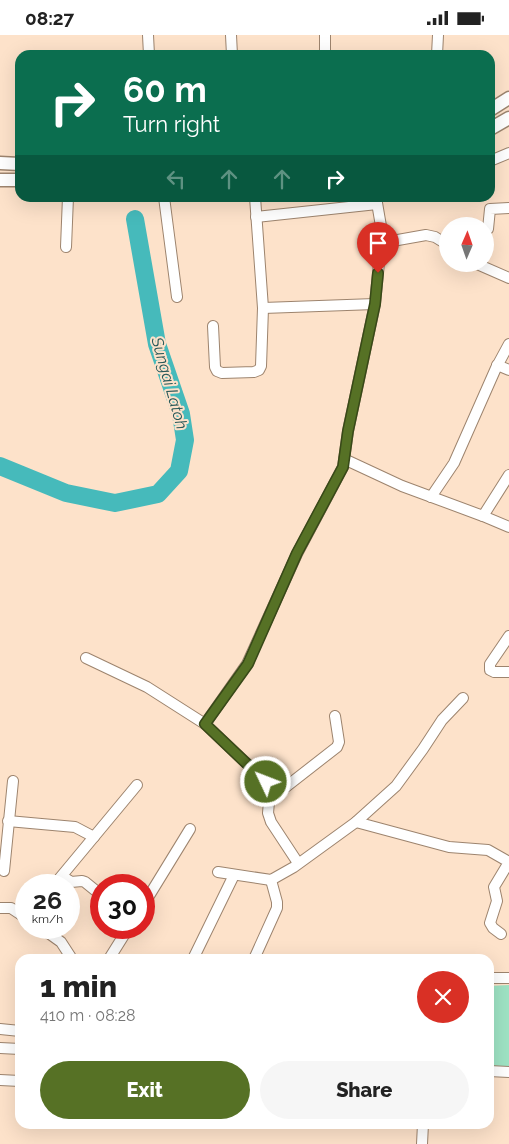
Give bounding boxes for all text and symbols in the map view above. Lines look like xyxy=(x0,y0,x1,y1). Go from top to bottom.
text: 08:27 xyxy=(25,7,74,29)
text: 60 m xyxy=(123,69,207,110)
icon: right xyxy=(40,70,105,135)
text: Turn right xyxy=(123,111,220,137)
icon: left xyxy=(162,165,190,193)
icon: ahead xyxy=(215,165,243,193)
icon: ahead xyxy=(268,165,296,193)
icon: right xyxy=(321,165,349,193)
north arrow xyxy=(439,217,494,273)
map controls xyxy=(439,217,494,272)
pin xyxy=(357,222,399,273)
icon: arrive xyxy=(364,229,392,257)
water label: Sungai Latoh xyxy=(147,334,192,431)
position arrow xyxy=(239,755,291,807)
speed limit sign: 30 xyxy=(90,874,155,939)
text: 26 xyxy=(33,885,62,915)
text: km/h xyxy=(32,912,63,926)
text: 1 min xyxy=(40,969,117,1004)
button: close xyxy=(417,971,469,1023)
text: 410 m · 08:28 xyxy=(40,1006,135,1025)
button: Exit xyxy=(40,1061,250,1119)
button: Share xyxy=(260,1061,469,1119)

